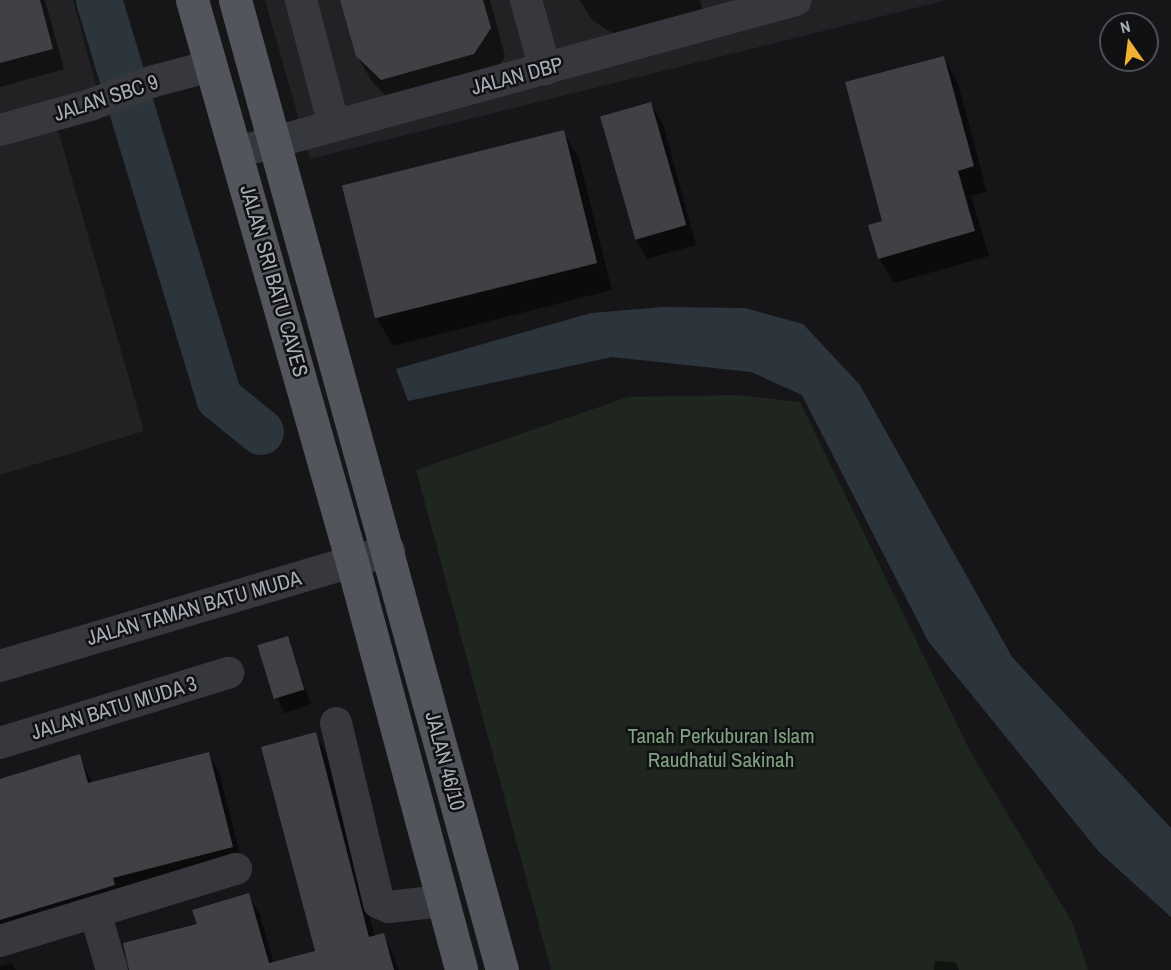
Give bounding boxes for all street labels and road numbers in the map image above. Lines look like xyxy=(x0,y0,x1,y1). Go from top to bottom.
street label: JALAN DBP xyxy=(468,52,566,100)
street label: JALAN SBC 9 xyxy=(51,69,161,127)
street label: JALAN SRI BATU CAVES xyxy=(235,182,313,380)
street label: JALAN TAMAN BATU MUDA xyxy=(84,565,304,651)
street label: JALAN BATU MUDA 3 xyxy=(28,671,200,745)
street label: JALAN 46/10 xyxy=(420,709,470,813)

